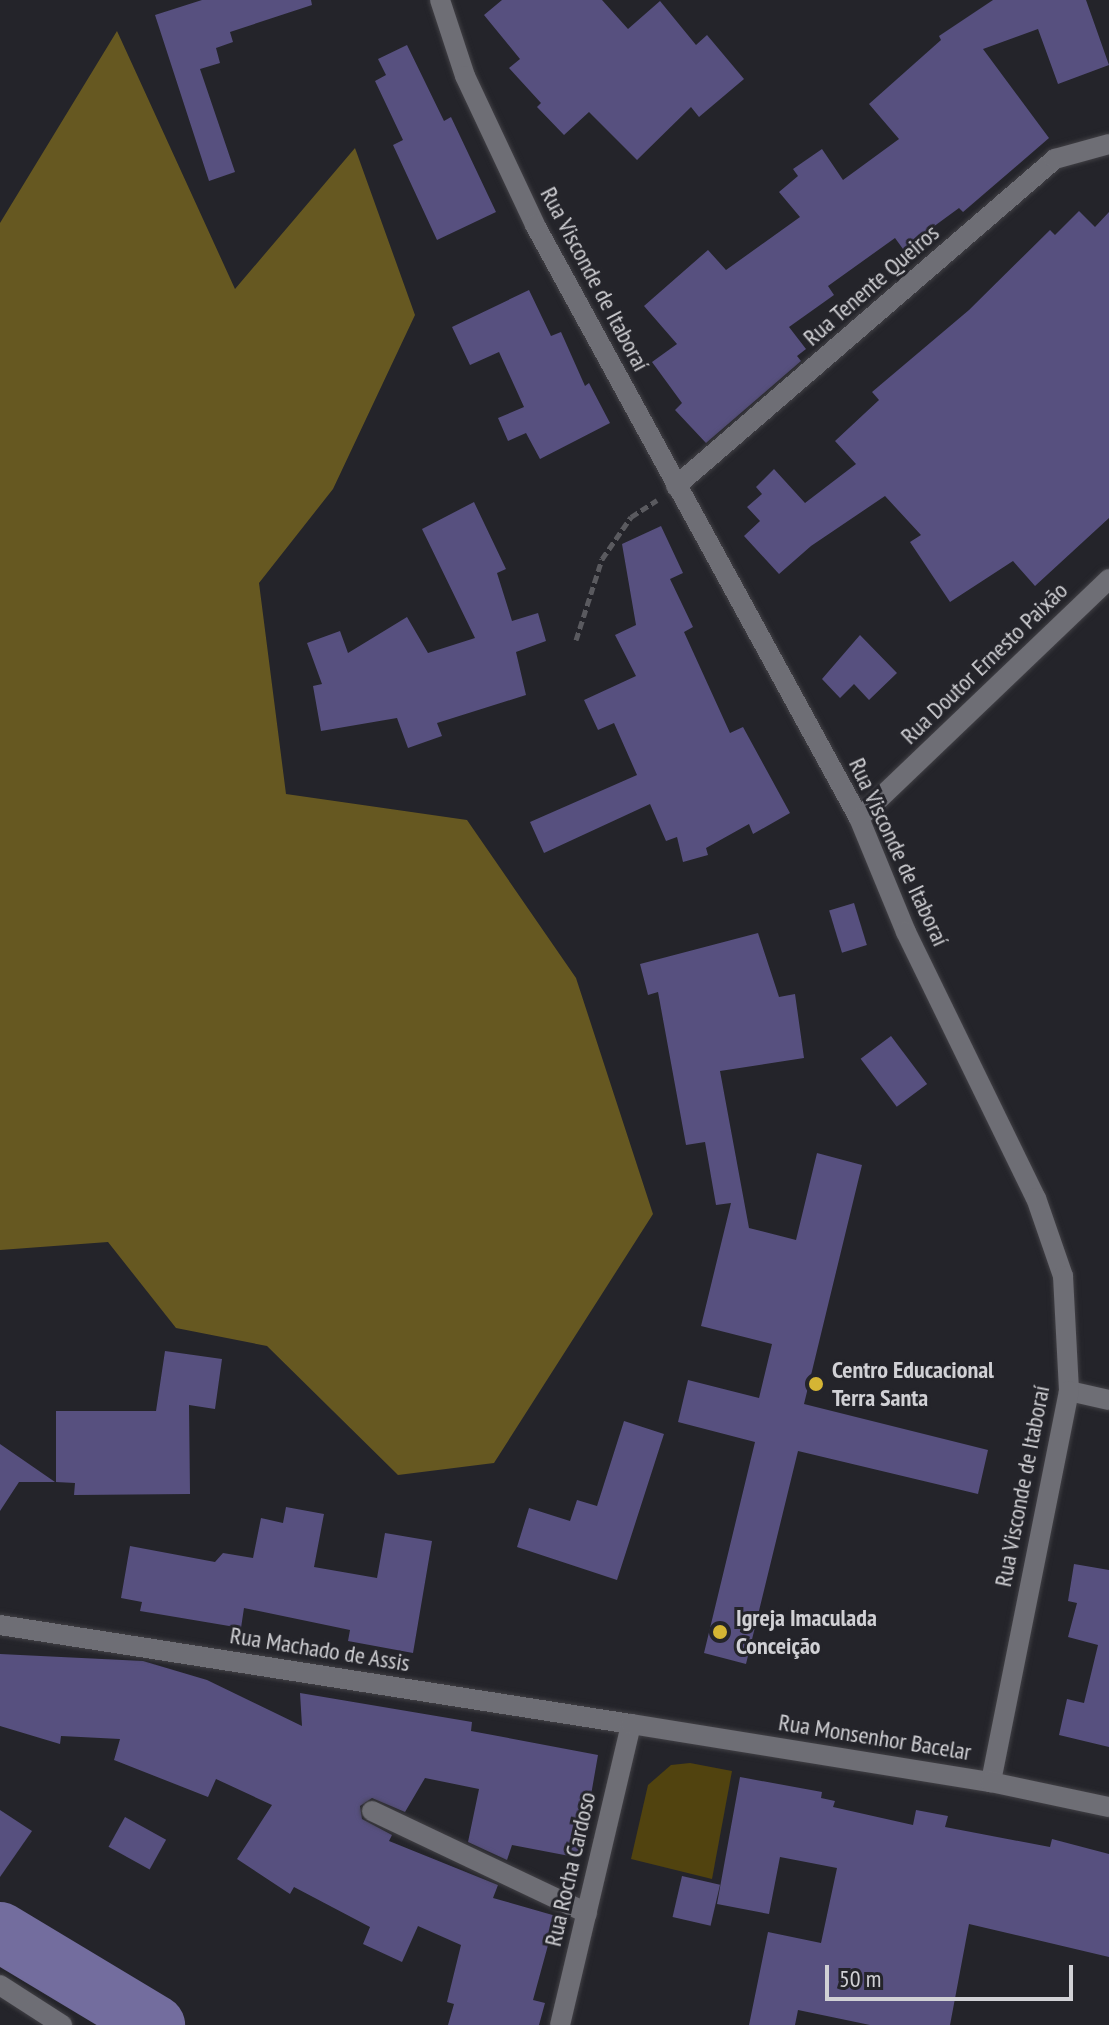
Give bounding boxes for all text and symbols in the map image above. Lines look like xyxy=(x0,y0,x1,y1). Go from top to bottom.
street label: Rua Visconde de Itaboraí xyxy=(534,182,656,376)
street label: Rua Tenente Queiros xyxy=(797,218,945,352)
street label: Rua Doutor Ernesto Paixão xyxy=(895,576,1073,750)
street label: Rua Visconde de Itaboraí xyxy=(843,753,955,951)
place label: Centro Educacional Terra Santa xyxy=(832,1356,994,1412)
marker: Centro Educacional Terra Santa xyxy=(807,1375,825,1393)
street label: Rua Visconde de Itaboraí xyxy=(988,1383,1056,1589)
place label: Igreja Imaculada Conceição xyxy=(736,1604,877,1660)
street label: Rua Machado de Assis xyxy=(228,1621,412,1677)
marker: Igreja Imaculada Conceição xyxy=(711,1623,729,1641)
street label: Rua Monsenhor Bacelar xyxy=(777,1708,973,1766)
street label: Rua Rocha Cardoso xyxy=(538,1789,602,1949)
scale bar xyxy=(829,1949,1077,1999)
text: 50 m xyxy=(839,1963,881,1994)

